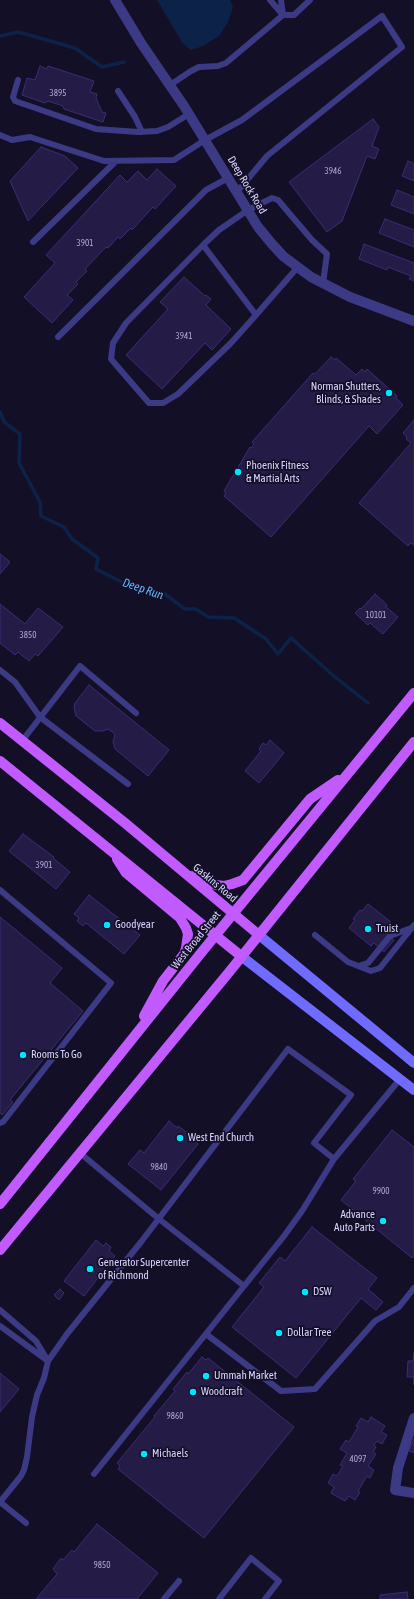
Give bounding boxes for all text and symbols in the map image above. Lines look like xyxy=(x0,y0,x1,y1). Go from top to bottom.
house number: 3895 xyxy=(50,88,66,98)
street label: Deep Rock Road xyxy=(225,154,269,216)
house number: 3946 xyxy=(325,166,341,176)
house number: 3901 xyxy=(77,238,93,248)
house number: 3941 xyxy=(176,331,192,341)
place label: Norman Shutters, Blinds, & Shades xyxy=(311,380,381,406)
marker: Norman Shutters, Blinds, & Shades xyxy=(384,388,394,398)
place label: Phoenix Fitness & Martial Arts xyxy=(246,459,309,485)
marker: Phoenix Fitness & Martial Arts xyxy=(233,467,243,477)
water label: Deep Run xyxy=(121,575,165,603)
house number: 10101 xyxy=(365,610,387,620)
house number: 3850 xyxy=(20,630,36,640)
house number: 3901 xyxy=(36,860,52,870)
street label: Gaskins Road xyxy=(190,861,240,905)
street label: West Broad Street xyxy=(169,908,223,972)
place label: Goodyear xyxy=(115,918,154,932)
marker: Goodyear xyxy=(102,920,112,930)
place label: Truist xyxy=(376,922,398,936)
marker: Truist xyxy=(363,924,373,934)
place label: Rooms To Go xyxy=(31,1048,82,1062)
marker: Rooms To Go xyxy=(18,1050,28,1060)
place label: West End Church xyxy=(188,1131,254,1145)
marker: West End Church xyxy=(175,1133,185,1143)
house number: 9840 xyxy=(151,1162,167,1172)
house number: 9900 xyxy=(373,1186,389,1196)
place label: Advance Auto Parts xyxy=(334,1208,375,1234)
marker: Advance Auto Parts xyxy=(378,1216,388,1226)
place label: Generator Supercenter of Richmond xyxy=(98,1256,189,1282)
marker: Generator Supercenter of Richmond xyxy=(85,1264,95,1274)
place label: DSW xyxy=(313,1285,332,1299)
marker: DSW xyxy=(300,1287,310,1297)
place label: Dollar Tree xyxy=(287,1326,331,1340)
marker: Dollar Tree xyxy=(274,1328,284,1338)
place label: Ummah Market xyxy=(214,1369,277,1383)
marker: Ummah Market xyxy=(201,1371,211,1381)
place label: Woodcraft xyxy=(201,1385,243,1399)
marker: Woodcraft xyxy=(188,1387,198,1397)
house number: 9860 xyxy=(167,1411,183,1421)
place label: Michaels xyxy=(152,1447,188,1461)
marker: Michaels xyxy=(139,1449,149,1459)
house number: 4097 xyxy=(350,1454,366,1464)
house number: 9850 xyxy=(94,1560,110,1570)

